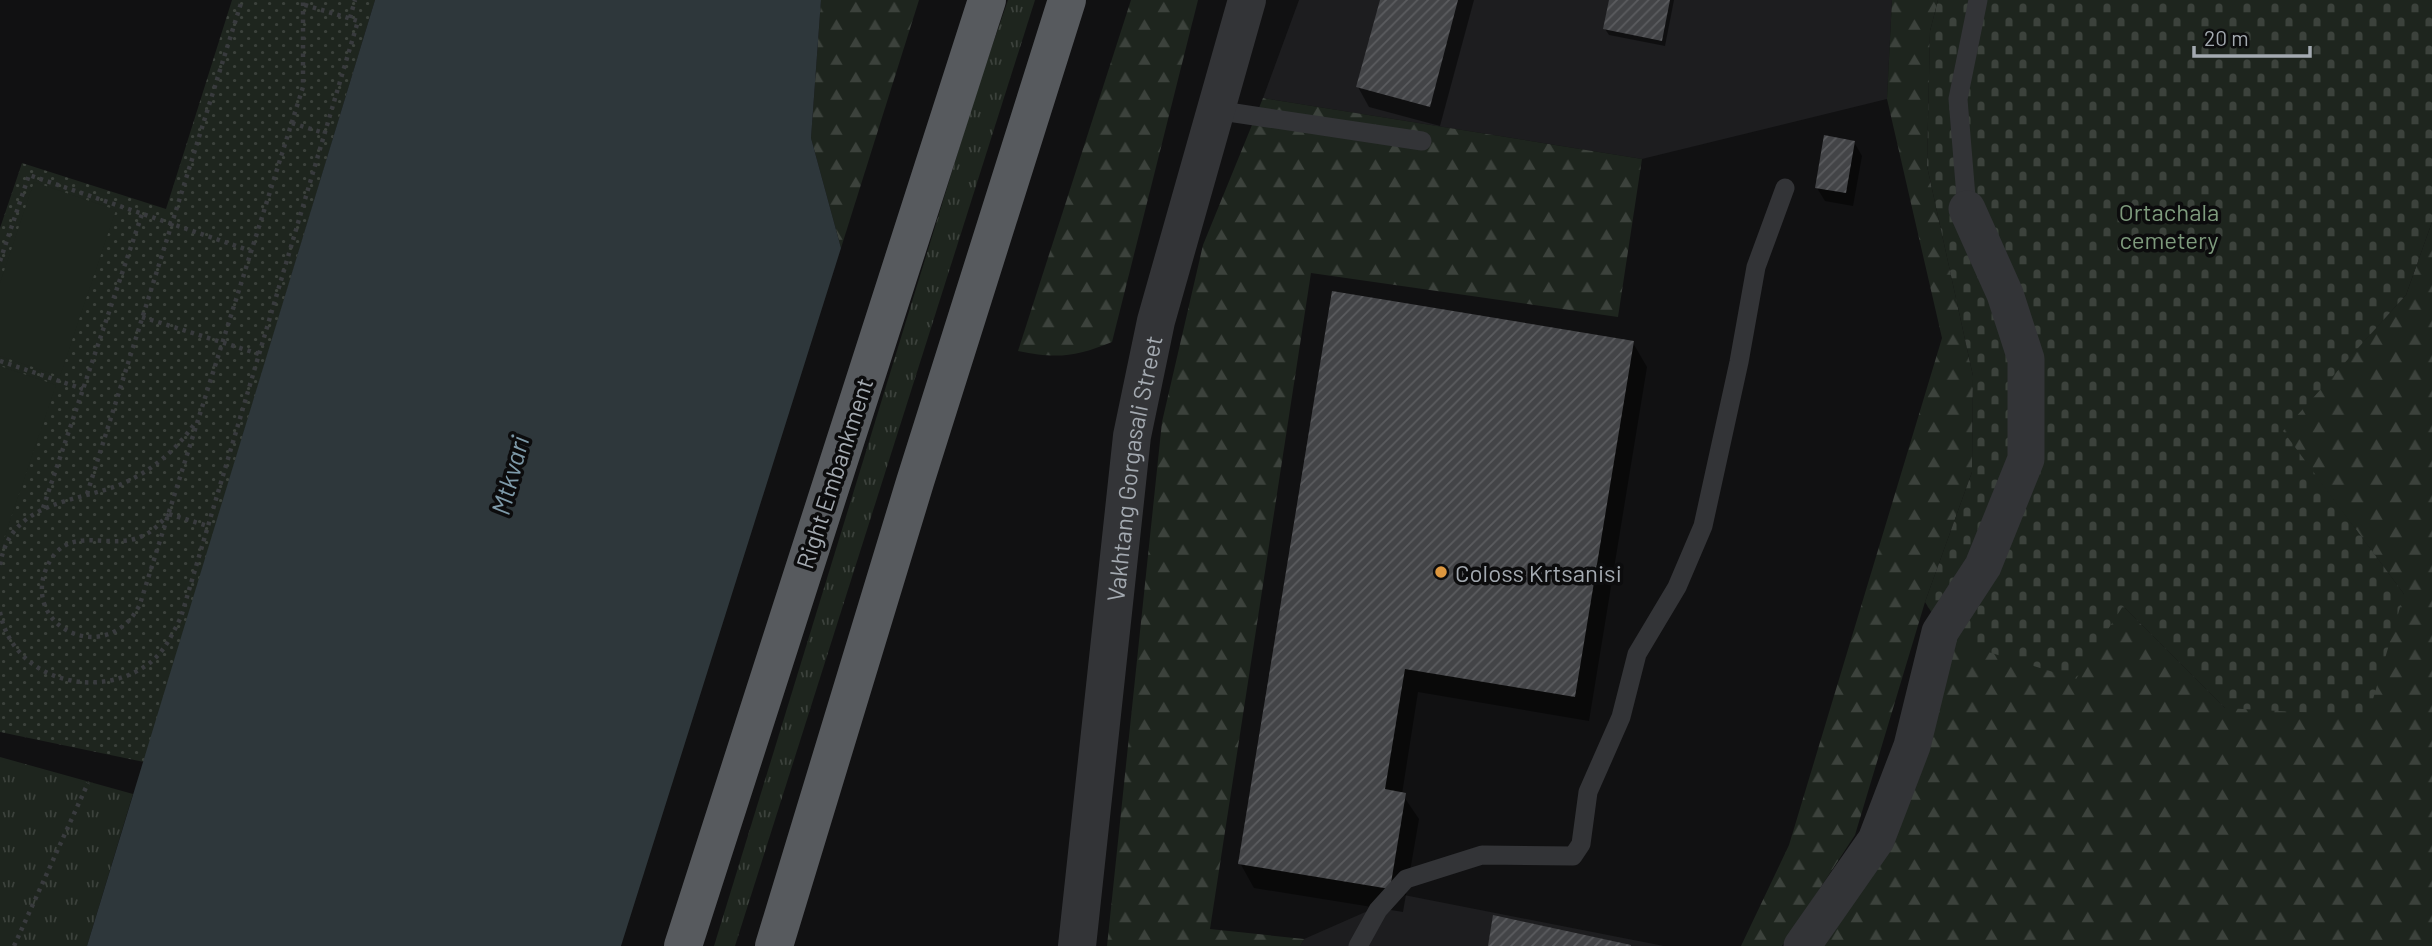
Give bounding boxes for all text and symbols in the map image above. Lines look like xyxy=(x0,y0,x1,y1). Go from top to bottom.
scale bar xyxy=(2194,14,2310,58)
text: 20 m xyxy=(2204,25,2249,50)
park label: Ortachala cemetery xyxy=(2119,197,2219,254)
street label: Vakhtang Gorgasali Street xyxy=(1100,333,1167,603)
street label: Right Embankment xyxy=(789,374,879,572)
water label: Mtkvari xyxy=(484,432,535,518)
place label: Coloss Krtsanisi xyxy=(1455,558,1622,587)
marker: Coloss Krtsanisi xyxy=(1433,564,1449,580)

